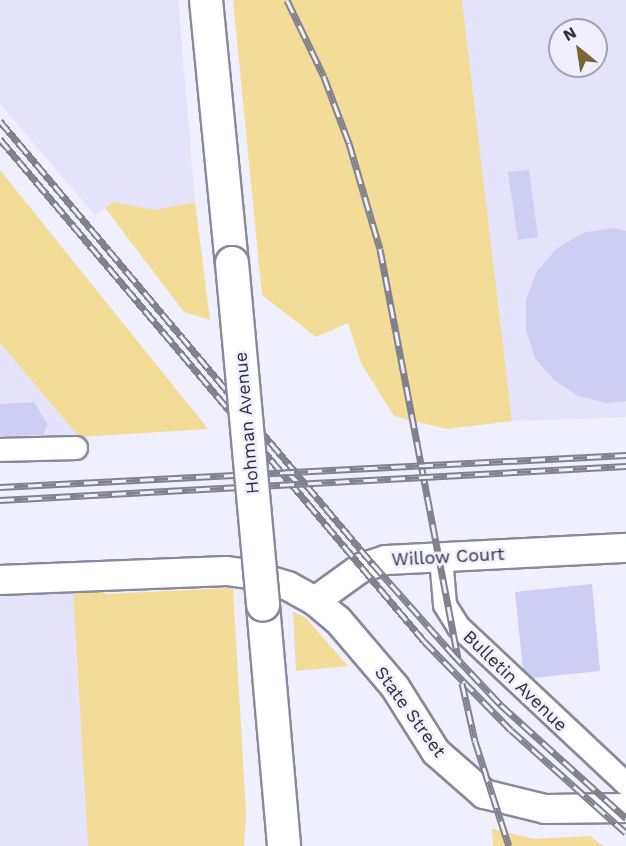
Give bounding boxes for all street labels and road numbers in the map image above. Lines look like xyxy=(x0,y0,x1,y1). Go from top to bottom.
street label: Hohman Avenue xyxy=(230,351,264,495)
street label: Willow Court xyxy=(391,543,505,571)
street label: Bulletin Avenue xyxy=(458,626,572,736)
street label: State Street xyxy=(370,662,450,762)

